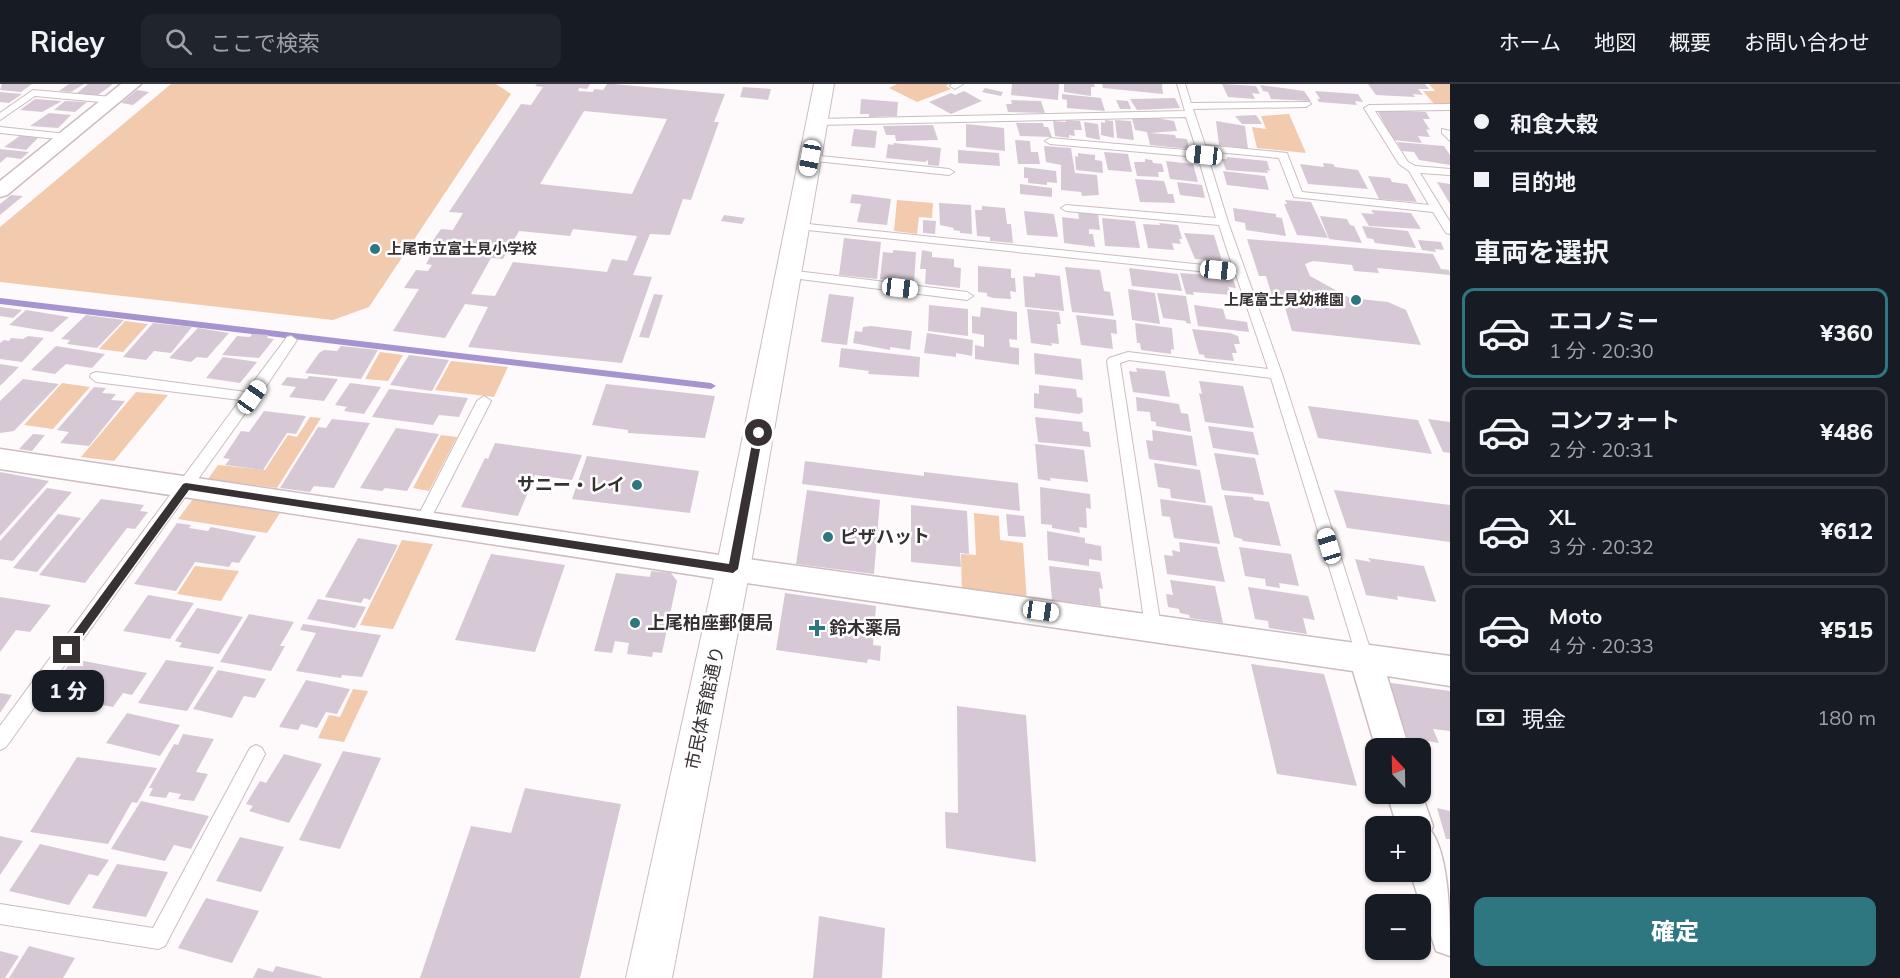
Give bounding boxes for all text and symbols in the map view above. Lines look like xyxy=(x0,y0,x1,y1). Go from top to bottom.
search box xyxy=(141,14,561,68)
text: Ridey xyxy=(30,24,105,59)
icon: search xyxy=(162,25,195,58)
text: ここで検索 xyxy=(210,29,320,57)
text: ホーム xyxy=(1499,29,1561,55)
text: 地図 xyxy=(1594,29,1636,55)
text: 概要 xyxy=(1669,29,1711,55)
text: お問い合わせ xyxy=(1744,29,1870,55)
text: 和食大穀 xyxy=(1510,110,1598,138)
car xyxy=(798,139,822,177)
car xyxy=(1185,144,1223,166)
text: 目的地 xyxy=(1510,168,1576,196)
text: 車両を選択 xyxy=(1474,235,1609,269)
place label: 上尾市立富士見小学校 xyxy=(387,239,537,258)
marker: 上尾市立富士見小学校 xyxy=(368,242,382,256)
car xyxy=(1199,259,1237,281)
car xyxy=(881,277,919,299)
place label: 上尾富士見幼稚園 xyxy=(1224,290,1344,309)
marker: 上尾富士見幼稚園 xyxy=(1349,293,1363,307)
icon: car xyxy=(1477,306,1531,360)
text: エコノミー xyxy=(1549,307,1659,335)
text: ¥360 xyxy=(1820,319,1873,347)
text: 1 分 · 20:30 xyxy=(1549,338,1654,363)
car xyxy=(234,377,270,417)
icon: car xyxy=(1477,405,1531,459)
text: コンフォート xyxy=(1549,406,1680,434)
text: ¥486 xyxy=(1820,418,1873,446)
route start xyxy=(745,419,772,446)
text: 2 分 · 20:31 xyxy=(1549,437,1654,462)
place label: サニー・レイ xyxy=(517,473,625,496)
marker: サニー・レイ xyxy=(630,478,644,492)
text: XL xyxy=(1549,503,1576,531)
icon: car xyxy=(1477,504,1531,558)
text: ¥612 xyxy=(1820,517,1873,545)
place label: ピザハット xyxy=(840,525,930,548)
car xyxy=(1315,526,1343,566)
marker: ピザハット xyxy=(821,530,835,544)
text: 3 分 · 20:32 xyxy=(1549,534,1654,559)
car xyxy=(1022,600,1060,622)
text: Moto xyxy=(1549,602,1602,630)
icon: car xyxy=(1477,603,1531,657)
place label: 上尾柏座郵便局 xyxy=(647,611,773,634)
marker: 上尾柏座郵便局 xyxy=(628,616,642,630)
place label: 鈴木薬局 xyxy=(829,616,901,639)
text: ¥515 xyxy=(1820,616,1873,644)
marker: 鈴木薬局 xyxy=(810,621,824,635)
text: 4 分 · 20:33 xyxy=(1549,633,1654,658)
route end xyxy=(53,636,80,663)
street label: 市民体育館通り xyxy=(680,644,729,772)
callout: 1 分 xyxy=(31,671,103,713)
text: 1 分 xyxy=(49,678,87,703)
icon: cash xyxy=(1474,701,1507,734)
text: 現金 xyxy=(1522,705,1566,733)
text: 180 m xyxy=(1817,705,1876,730)
north arrow xyxy=(1365,738,1431,804)
map controls xyxy=(1365,738,1431,960)
button: + xyxy=(1365,816,1431,882)
button: − xyxy=(1365,894,1431,960)
button: 確定 xyxy=(1474,897,1876,966)

